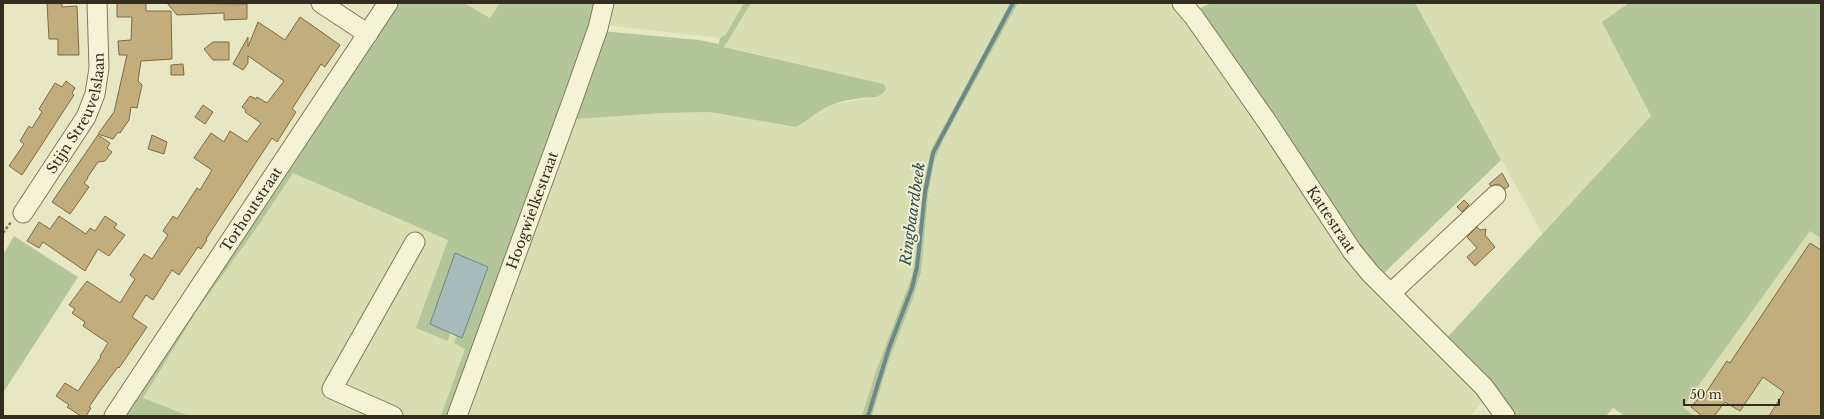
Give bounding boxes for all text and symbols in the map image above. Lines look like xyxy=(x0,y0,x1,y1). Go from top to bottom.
street label: Stijn Streuvelslaan xyxy=(42,52,108,177)
street label: Hoogwielkestraat xyxy=(502,148,562,272)
water label: Ringbaardbeek xyxy=(895,161,929,268)
street label: Torhoutstraat xyxy=(216,163,286,255)
street label: Kattestraat xyxy=(1303,182,1360,257)
scale bar xyxy=(1684,381,1779,407)
text: 50 m xyxy=(1690,387,1722,402)

